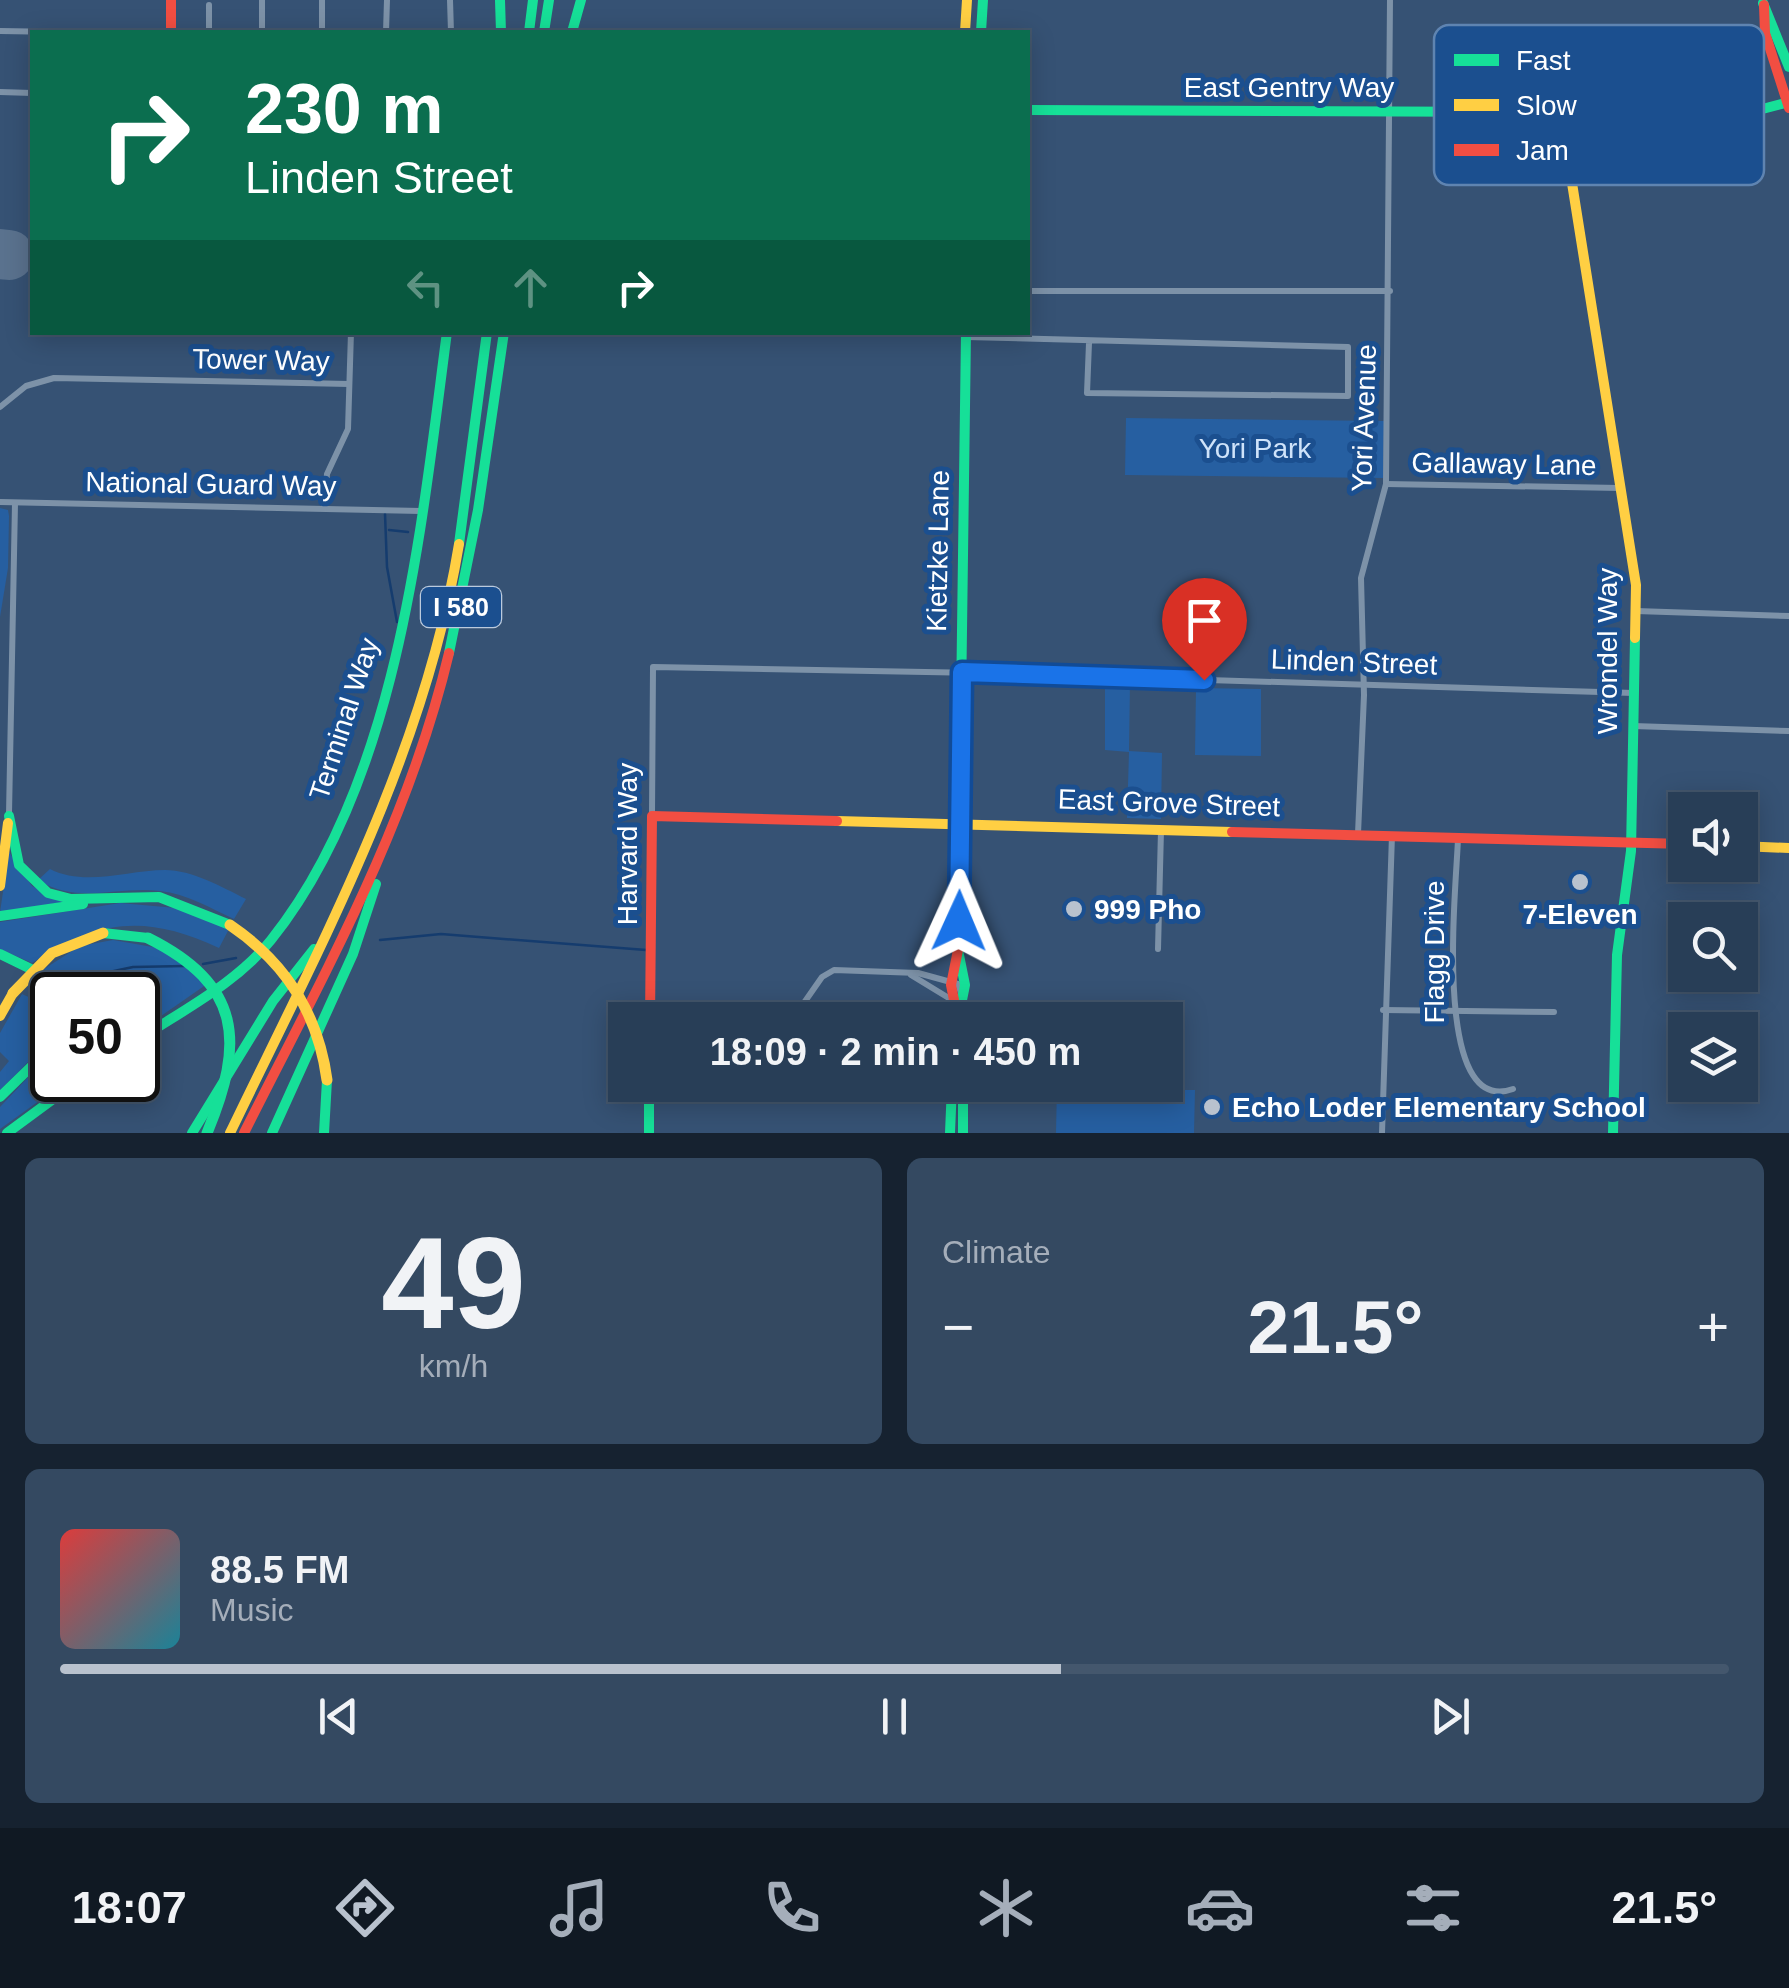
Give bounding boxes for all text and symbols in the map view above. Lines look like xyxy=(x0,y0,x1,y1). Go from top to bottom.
legend xyxy=(1434,25,1764,185)
text: Fast xyxy=(1516,45,1571,76)
icon: right xyxy=(80,70,210,200)
text: 230 m xyxy=(245,70,443,148)
street label: East Gentry Way xyxy=(1184,72,1394,103)
text: Slow xyxy=(1516,90,1577,121)
text: Jam xyxy=(1516,135,1569,166)
text: Linden Street xyxy=(245,152,513,203)
icon: left xyxy=(398,260,453,315)
icon: ahead xyxy=(503,260,558,315)
icon: right xyxy=(608,260,663,315)
street label: Tower Way xyxy=(192,343,330,377)
street label: Yori Avenue xyxy=(1346,344,1382,492)
park label: Yori Park xyxy=(1199,433,1312,464)
street label: Gallaway Lane xyxy=(1411,447,1597,481)
street label: National Guard Way xyxy=(85,466,337,502)
street label: Kietzke Lane xyxy=(921,470,955,632)
street label: Wrondel Way xyxy=(1592,568,1623,734)
pin xyxy=(1162,578,1247,681)
road number: I 580 xyxy=(421,587,501,627)
icon: arrive xyxy=(1177,593,1232,648)
street label: Terminal Way xyxy=(303,634,385,804)
street label: Linden Street xyxy=(1270,644,1438,680)
street label: Harvard Way xyxy=(612,763,643,925)
street label: East Grove Street xyxy=(1057,784,1281,822)
map controls xyxy=(1668,792,1758,1102)
button: sound xyxy=(1668,792,1758,882)
position arrow xyxy=(907,869,1011,973)
marker: 7-Eleven xyxy=(1569,871,1591,893)
street label: Flagg Drive xyxy=(1419,880,1450,1024)
place label: 999 Pho xyxy=(1094,894,1201,925)
marker: 999 Pho xyxy=(1063,898,1085,920)
place label: 7-Eleven xyxy=(1522,899,1638,930)
button: search xyxy=(1668,902,1758,992)
speed limit sign: 50 xyxy=(30,972,160,1102)
button: layers xyxy=(1668,1012,1758,1102)
text: 18:09 · 2 min · 450 m xyxy=(710,1031,1081,1073)
place label: Echo Loder Elementary School xyxy=(1232,1092,1646,1123)
marker: Echo Loder Elementary School xyxy=(1201,1096,1223,1118)
text: 49 xyxy=(381,1210,526,1356)
text: Climate xyxy=(942,1234,1050,1270)
text: 21.5° xyxy=(1248,1285,1423,1369)
text: − xyxy=(942,1296,974,1358)
text: + xyxy=(1697,1296,1729,1358)
text: km/h xyxy=(419,1348,488,1384)
text: 88.5 FM xyxy=(210,1549,349,1591)
text: Music xyxy=(210,1592,294,1628)
icon: previous xyxy=(311,1689,366,1744)
icon: pause xyxy=(867,1689,922,1744)
icon: next xyxy=(1423,1689,1478,1744)
icon: directions xyxy=(330,1873,400,1943)
icon: music xyxy=(544,1873,614,1943)
icon: phone xyxy=(757,1873,827,1943)
icon: climate xyxy=(971,1873,1041,1943)
icon: car xyxy=(1185,1873,1255,1943)
icon: filters xyxy=(1398,1873,1468,1943)
text: 18:07 xyxy=(72,1882,187,1933)
text: 21.5° xyxy=(1612,1882,1717,1933)

